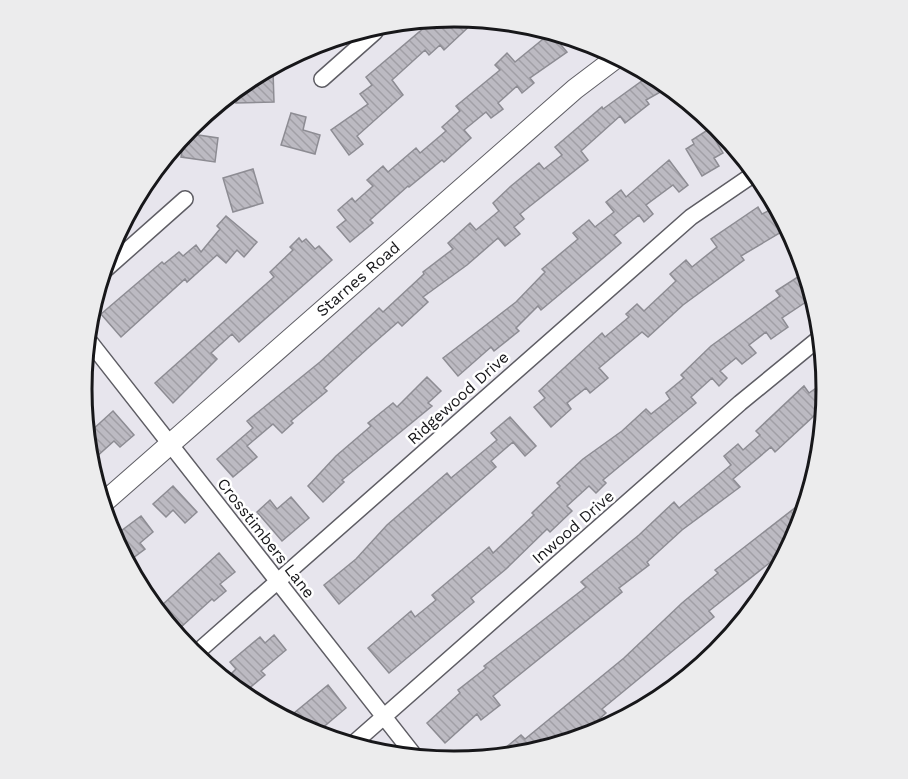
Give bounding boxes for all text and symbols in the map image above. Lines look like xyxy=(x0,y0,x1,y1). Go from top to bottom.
street label: Starnes Road xyxy=(312,238,404,320)
street label: Ridgewood Drive xyxy=(403,347,513,449)
street label: Crosstimbers Lane xyxy=(213,474,319,602)
street label: Inwood Drive xyxy=(528,486,618,568)

